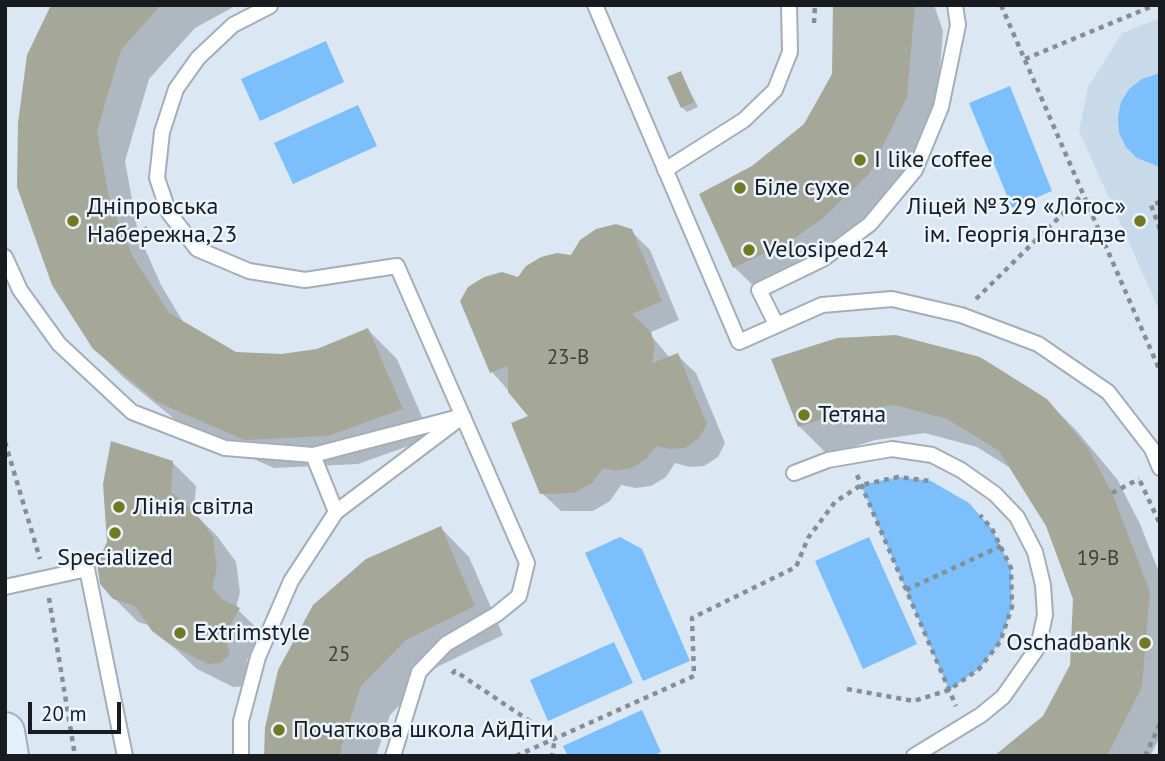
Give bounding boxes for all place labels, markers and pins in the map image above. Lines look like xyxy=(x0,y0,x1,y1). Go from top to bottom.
place label: I like coffee xyxy=(874,146,993,174)
marker: I like coffee xyxy=(852,152,868,168)
place label: Біле сухе xyxy=(754,174,850,202)
marker: Біле сухе xyxy=(732,180,748,196)
place label: Дніпровська Набережна,23 xyxy=(87,193,237,249)
place label: Ліцей №329 «Логос» ім. Георгія Гонгадзе xyxy=(907,193,1126,249)
marker: Дніпровська Набережна,23 xyxy=(65,213,81,229)
marker: Ліцей №329 «Логос» ім. Георгія Гонгадзе xyxy=(1132,213,1148,229)
place label: Velosiped24 xyxy=(763,236,888,264)
marker: Velosiped24 xyxy=(741,242,757,258)
place label: Тетяна xyxy=(818,401,886,429)
marker: Тетяна xyxy=(796,407,812,423)
place label: Лінія світла xyxy=(133,493,254,521)
marker: Лінія світла xyxy=(111,499,127,515)
marker: Specialized xyxy=(107,525,123,541)
place label: Specialized xyxy=(57,544,173,572)
place label: Extrimstyle xyxy=(194,619,310,647)
marker: Extrimstyle xyxy=(172,625,188,641)
place label: Oschadbank xyxy=(1006,629,1131,657)
marker: Oschadbank xyxy=(1137,635,1153,651)
place label: Початкова школа АйДіти xyxy=(293,716,554,744)
marker: Початкова школа АйДіти xyxy=(271,722,287,738)

